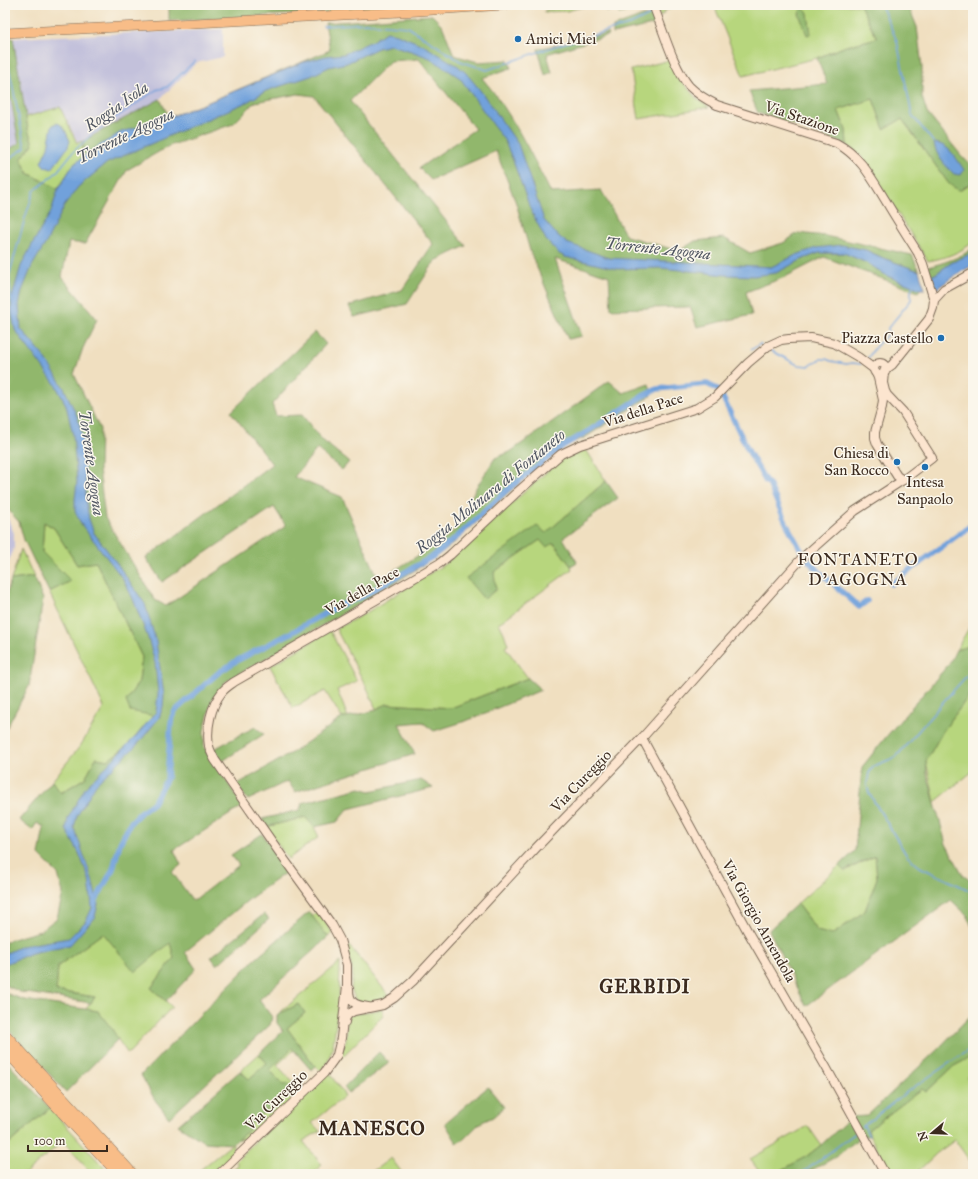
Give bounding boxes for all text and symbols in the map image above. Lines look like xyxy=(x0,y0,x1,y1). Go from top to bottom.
place label: Amici Miei xyxy=(525,30,596,48)
marker: Amici Miei xyxy=(513,34,523,44)
water label: Roggia Isola xyxy=(80,77,152,136)
street label: Via Stazione xyxy=(762,97,842,139)
water label: Torrente Agogna xyxy=(73,103,177,167)
water label: Torrente Agogna xyxy=(604,234,712,264)
place label: Piazza Castello xyxy=(841,329,933,347)
marker: Piazza Castello xyxy=(936,333,946,343)
street label: Via della Pace xyxy=(600,389,685,432)
water label: Torrente Agogna xyxy=(75,409,108,517)
water label: Roggia Molinara di Fontaneto xyxy=(411,425,569,558)
place label: Chiesa di San Rocco xyxy=(824,444,889,479)
marker: Chiesa di San Rocco xyxy=(892,457,902,467)
marker: Intesa Sanpaolo xyxy=(920,462,930,472)
place label: Intesa Sanpaolo xyxy=(897,473,953,508)
district label: FONTANETO D'AGOGNA xyxy=(797,549,919,590)
street label: Via della Pace xyxy=(321,563,402,620)
street label: Via Cureggio xyxy=(546,746,615,817)
street label: Via Giorgio Amendola xyxy=(717,856,800,986)
district label: GERBIDI xyxy=(599,975,691,998)
street label: Via Cureggio xyxy=(240,1066,311,1135)
north arrow xyxy=(912,1113,952,1153)
district label: MANESCO xyxy=(318,1117,426,1140)
scale bar xyxy=(28,1127,107,1153)
text: N xyxy=(915,1129,931,1143)
text: 100 m xyxy=(34,1134,65,1148)

